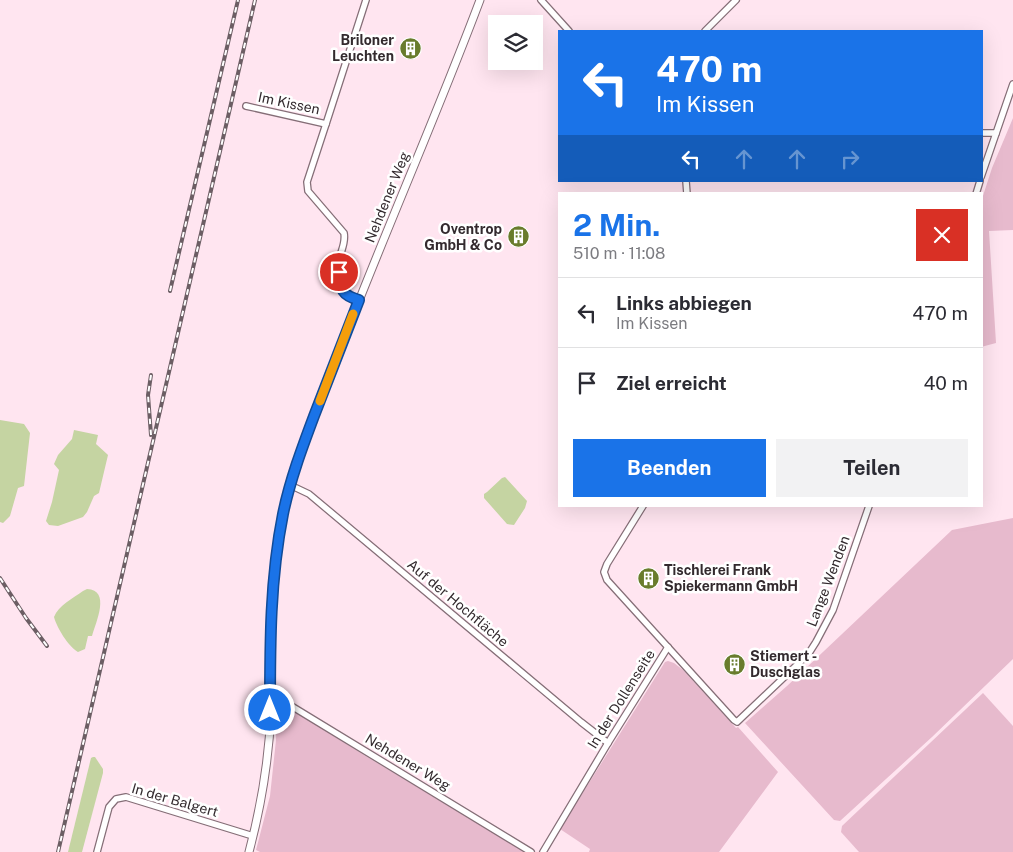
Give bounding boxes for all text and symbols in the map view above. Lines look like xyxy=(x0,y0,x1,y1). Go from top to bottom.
map controls xyxy=(488,15,543,70)
button: layers xyxy=(488,15,543,70)
place label: Briloner Leuchten xyxy=(332,32,394,64)
building icon: Briloner Leuchten xyxy=(398,36,422,60)
text: 470 m xyxy=(656,49,762,90)
icon: left xyxy=(573,50,638,115)
street label: Im Kissen xyxy=(257,89,321,117)
text: Im Kissen xyxy=(656,91,754,117)
icon: left xyxy=(677,145,705,173)
icon: ahead xyxy=(730,145,758,173)
icon: ahead xyxy=(783,145,811,173)
icon: right xyxy=(836,145,864,173)
street label: Nehdener Weg xyxy=(361,149,413,245)
text: 2 Min. xyxy=(573,207,660,243)
button: close xyxy=(916,209,968,261)
place label: Oventrop GmbH & Co xyxy=(424,221,502,253)
building icon: Oventrop GmbH & Co xyxy=(506,225,530,249)
text: 510 m · 11:08 xyxy=(573,244,665,263)
pin xyxy=(318,251,360,293)
icon: arrive xyxy=(325,258,353,286)
text: Links abbiegen xyxy=(616,292,752,314)
icon: left xyxy=(573,299,601,327)
text: 470 m xyxy=(912,302,968,324)
text: Im Kissen xyxy=(616,314,688,333)
icon: arrive xyxy=(573,369,601,397)
text: Ziel erreicht xyxy=(616,372,727,394)
text: 40 m xyxy=(923,372,968,394)
button: Beenden xyxy=(573,439,766,497)
button: Teilen xyxy=(776,439,968,497)
street label: Lange Wenden xyxy=(803,533,853,629)
street label: Auf der Hochfläche xyxy=(404,556,512,650)
place label: Tischlerei Frank Spiekermann GmbH xyxy=(664,562,798,594)
building icon: Tischlerei Frank Spiekermann GmbH xyxy=(636,566,660,590)
street label: In der Dollenseite xyxy=(584,647,658,751)
place label: Stiemert - Duschglas xyxy=(750,648,820,680)
building icon: Stiemert - Duschglas xyxy=(722,652,746,676)
position arrow xyxy=(243,683,295,735)
street label: Nehdener Weg xyxy=(362,730,454,794)
street label: In der Balgert xyxy=(130,780,220,820)

